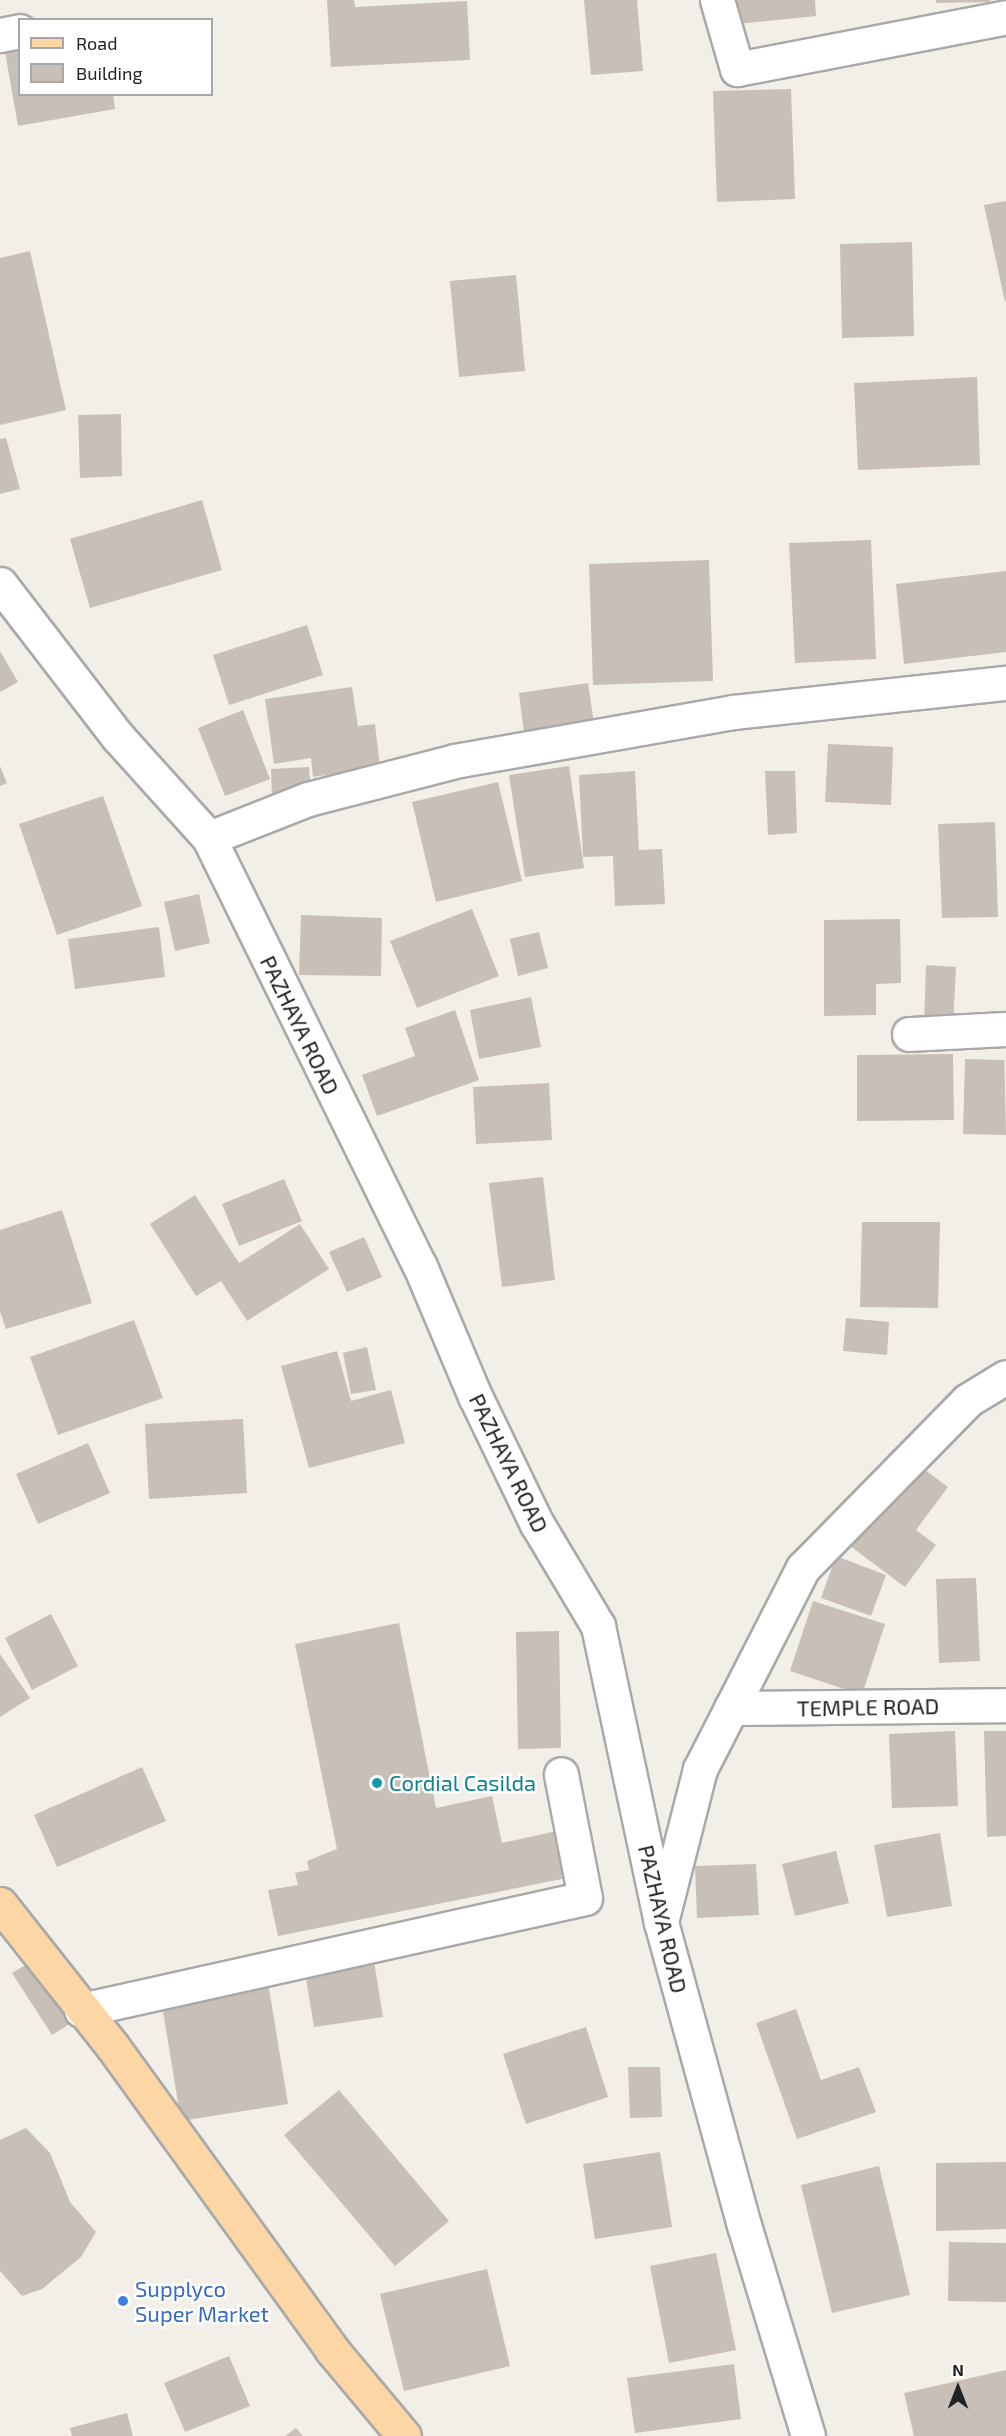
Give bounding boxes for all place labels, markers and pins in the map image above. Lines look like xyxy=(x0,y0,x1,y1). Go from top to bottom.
place label: Cordial Casilda xyxy=(389,1770,537,1796)
marker: Cordial Casilda xyxy=(370,1776,384,1790)
place label: Supplyco Super Market xyxy=(135,2275,269,2326)
marker: Supplyco Super Market xyxy=(116,2294,130,2308)

